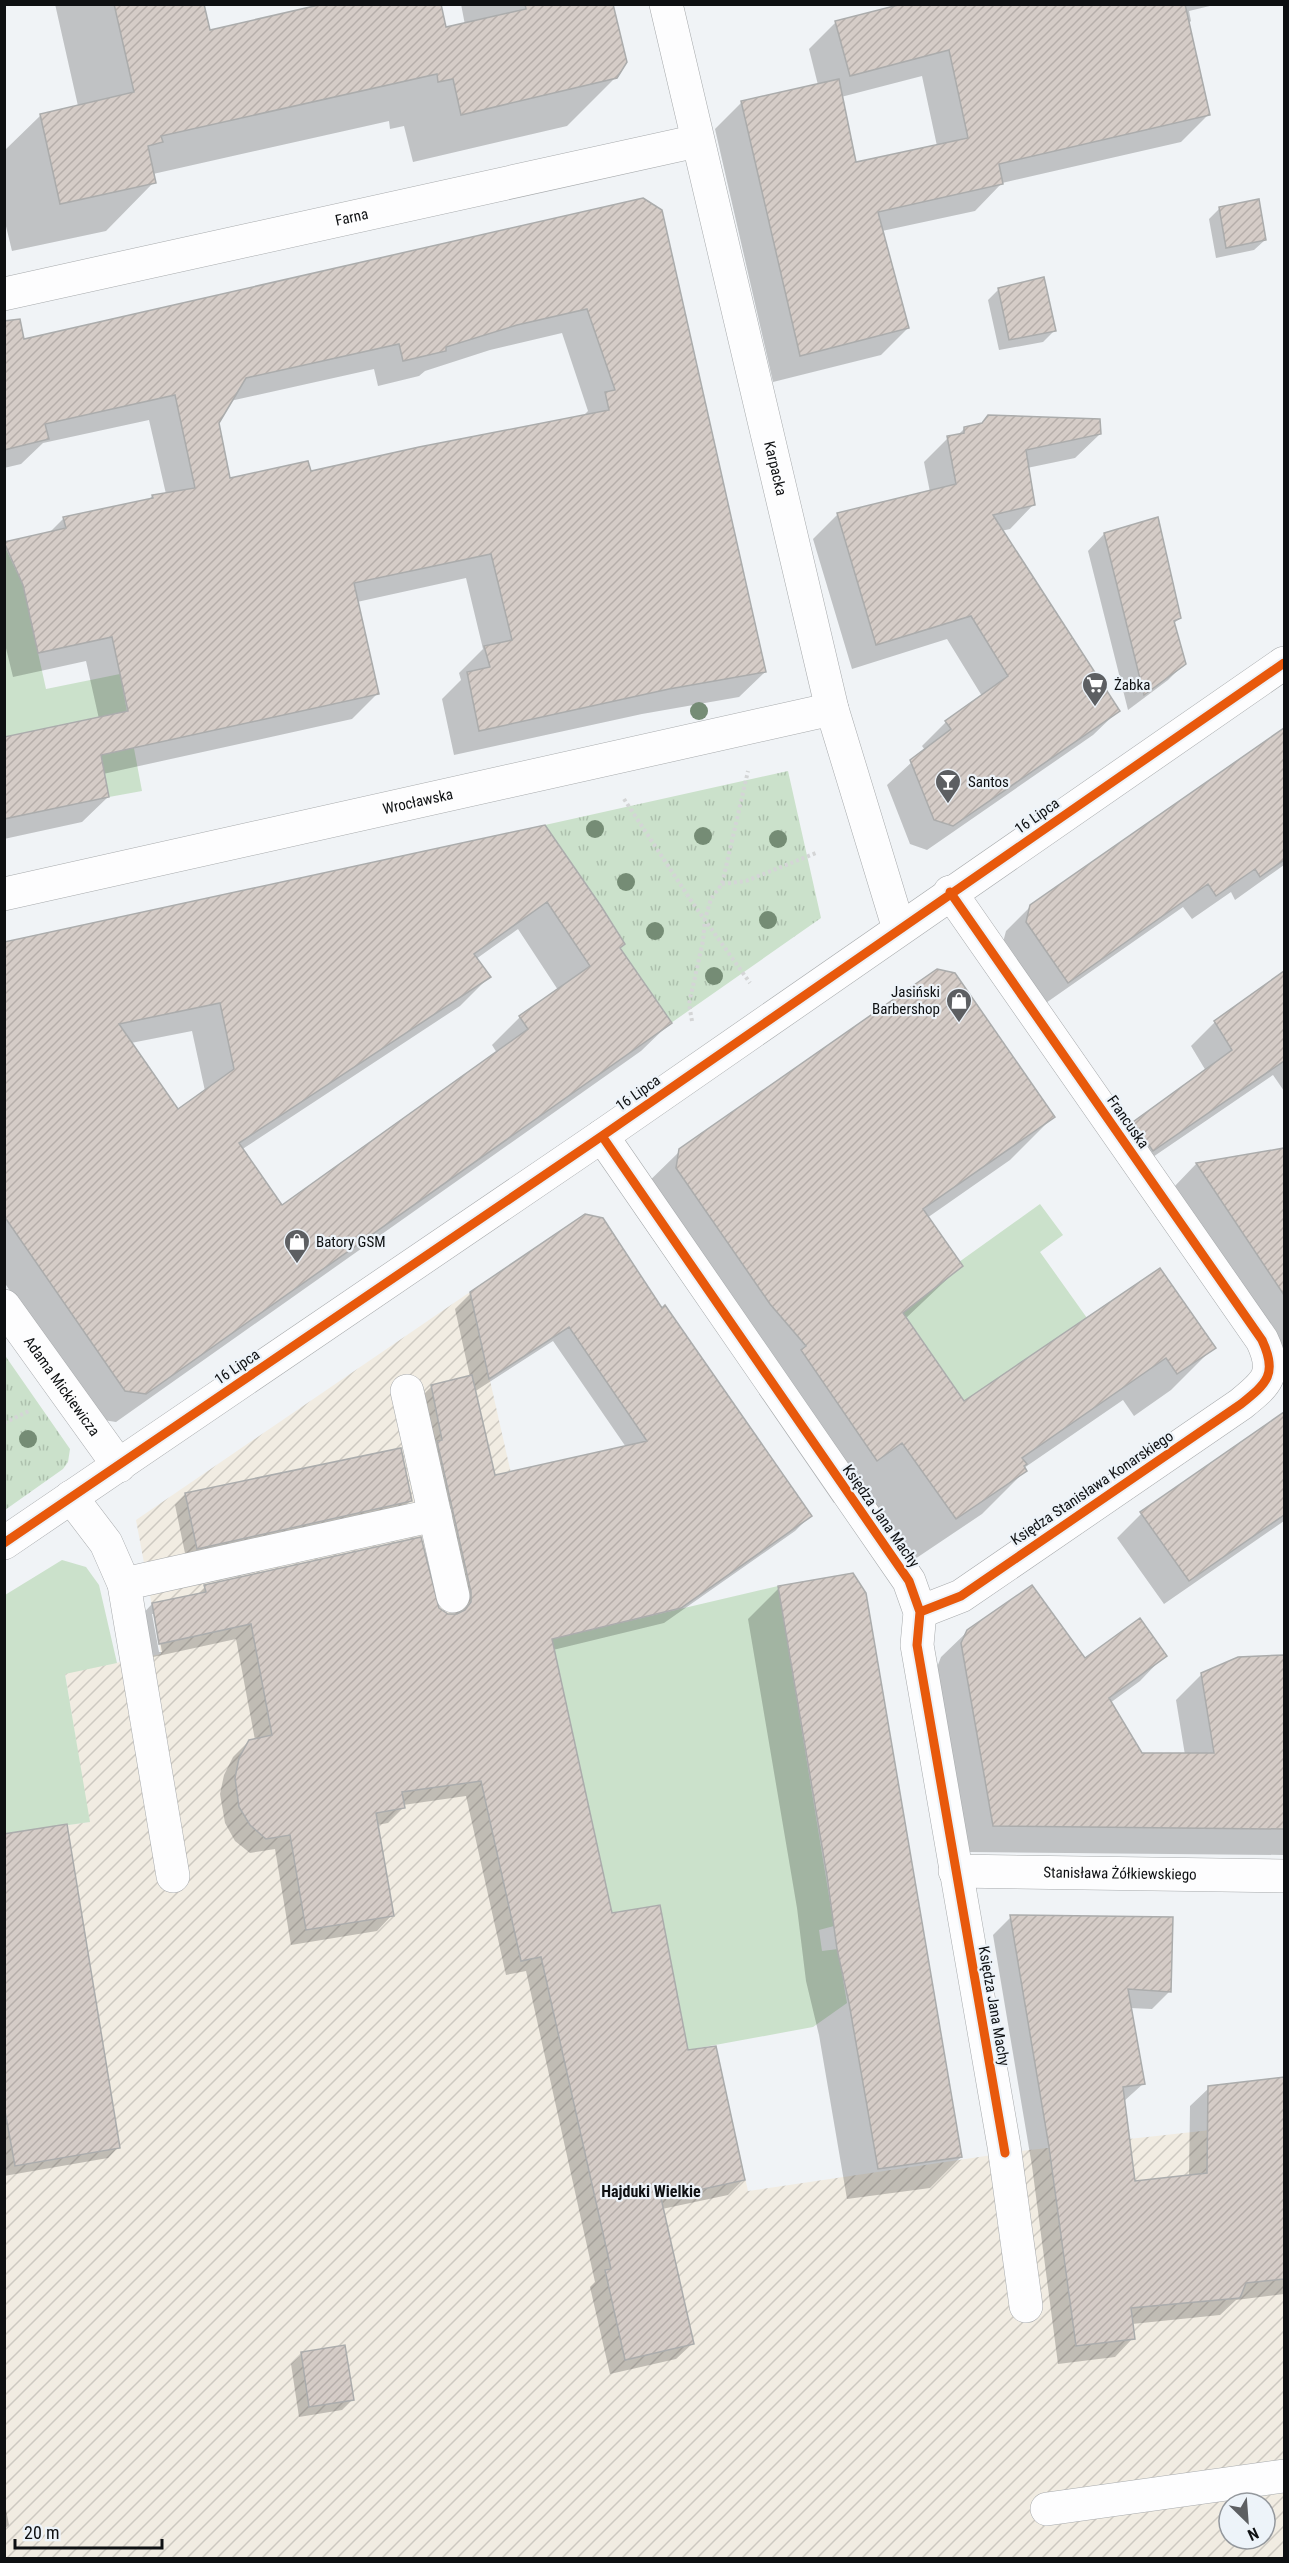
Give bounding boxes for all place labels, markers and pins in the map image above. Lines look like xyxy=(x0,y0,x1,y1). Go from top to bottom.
supermarket icon: Żabka xyxy=(1080,670,1110,708)
place label: Żabka xyxy=(1114,676,1150,694)
bar icon: Santos xyxy=(933,767,963,805)
place label: Santos xyxy=(968,773,1009,791)
place label: Jasiński Barbershop xyxy=(872,983,940,1018)
shop icon: Jasiński Barbershop xyxy=(944,986,974,1024)
shop icon: Batory GSM xyxy=(282,1227,312,1265)
place label: Batory GSM xyxy=(316,1233,386,1251)

